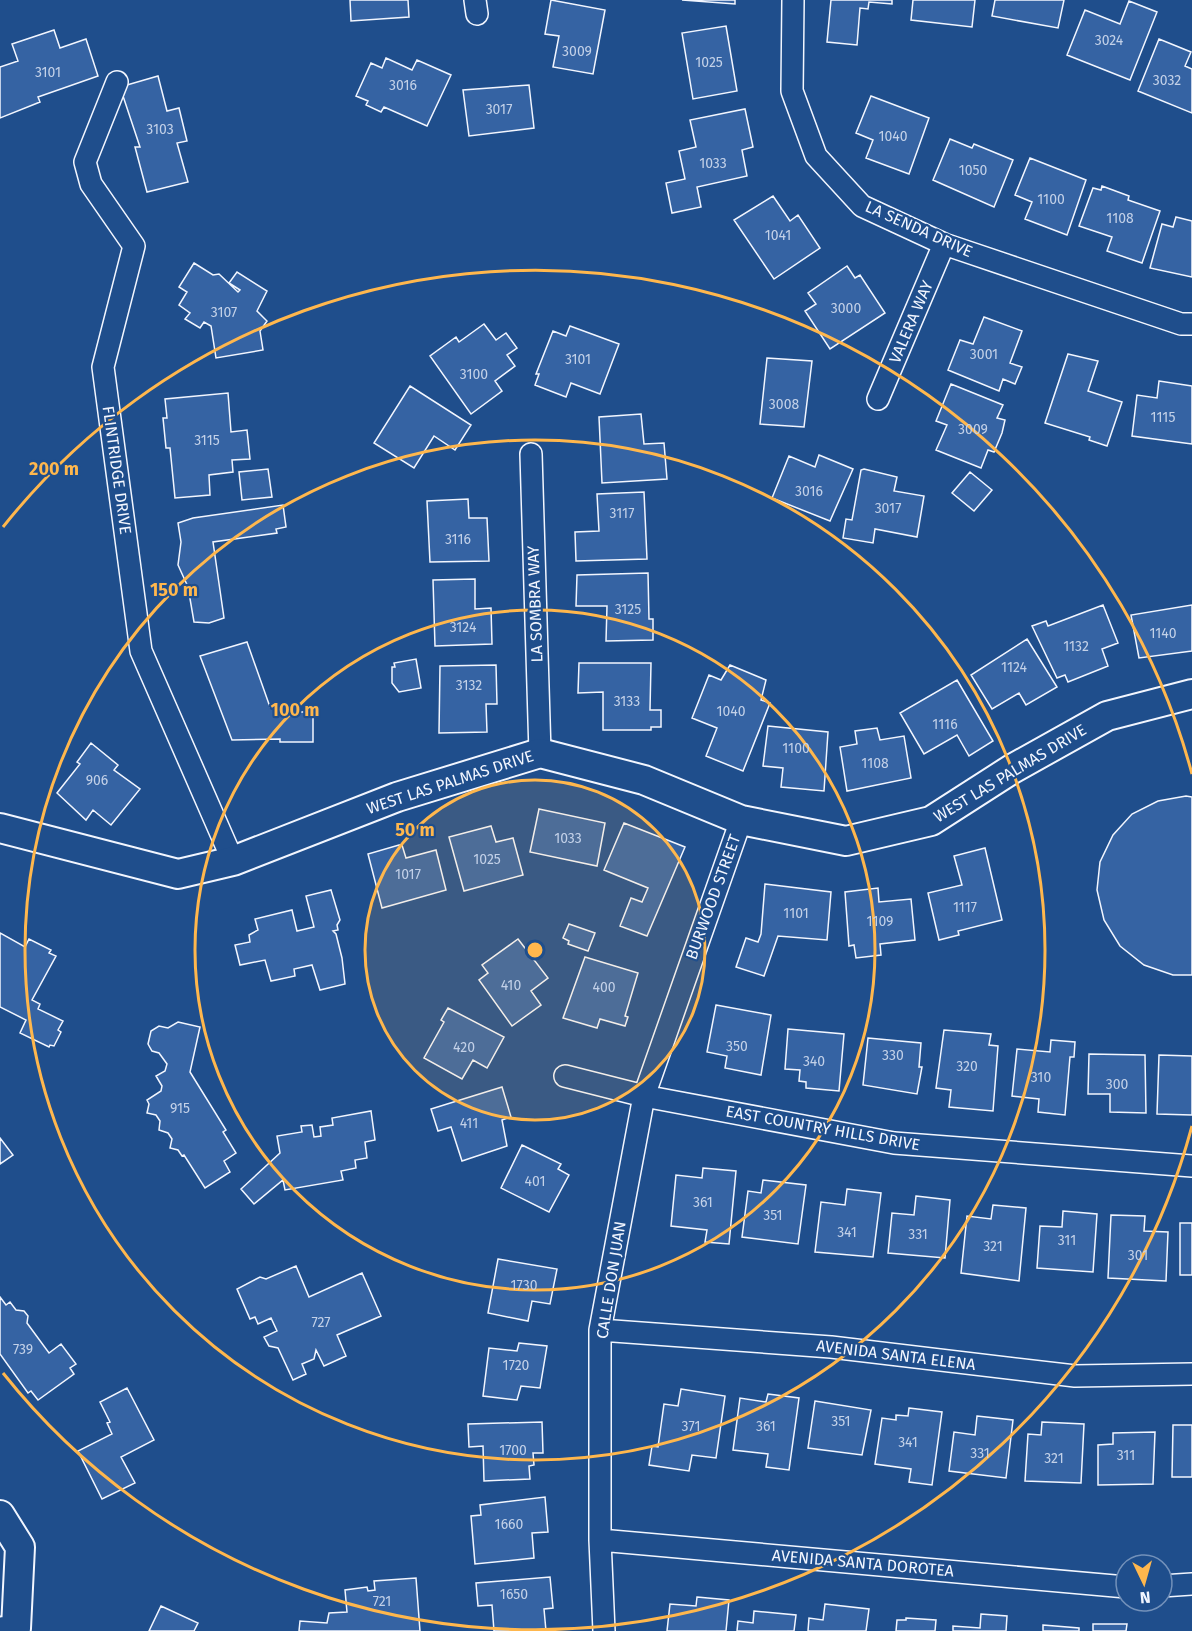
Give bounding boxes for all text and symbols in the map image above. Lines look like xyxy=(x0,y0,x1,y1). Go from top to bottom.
house number: 3024 xyxy=(1095,32,1124,49)
house number: 3009 xyxy=(562,43,592,60)
house number: 1025 xyxy=(695,54,723,71)
house number: 3101 xyxy=(35,64,61,81)
house number: 3032 xyxy=(1153,72,1181,89)
house number: 3016 xyxy=(389,77,417,94)
house number: 3017 xyxy=(486,101,512,118)
house number: 3103 xyxy=(146,121,174,138)
house number: 1040 xyxy=(878,128,908,145)
house number: 1033 xyxy=(699,155,727,172)
house number: 1050 xyxy=(959,162,988,179)
house number: 1100 xyxy=(1037,191,1065,208)
street label: LA SENDA DRIVE xyxy=(862,197,976,261)
house number: 1108 xyxy=(1106,210,1134,227)
house number: 1041 xyxy=(765,227,791,244)
street label: VALERA WAY xyxy=(885,278,937,366)
house number: 3000 xyxy=(831,300,861,317)
house number: 3107 xyxy=(211,304,237,321)
house number: 3001 xyxy=(970,346,998,363)
house number: 3101 xyxy=(565,351,591,368)
house number: 3100 xyxy=(460,366,488,383)
house number: 3008 xyxy=(769,396,799,413)
street label: FLINTRIDGE DRIVE xyxy=(99,405,135,535)
house number: 1115 xyxy=(1151,409,1175,426)
house number: 3009 xyxy=(958,421,988,438)
house number: 3115 xyxy=(194,432,220,449)
text: 200 m xyxy=(29,458,79,480)
house number: 3016 xyxy=(795,483,823,500)
house number: 3017 xyxy=(875,500,901,517)
house number: 3117 xyxy=(610,505,634,522)
house number: 3116 xyxy=(445,531,471,548)
street label: LA SOMBRA WAY xyxy=(523,545,547,663)
text: 150 m xyxy=(150,579,198,601)
house number: 3125 xyxy=(615,601,641,618)
house number: 3124 xyxy=(450,619,477,636)
house number: 1140 xyxy=(1149,625,1177,642)
house number: 1132 xyxy=(1063,638,1089,655)
house number: 1124 xyxy=(1001,659,1028,676)
house number: 3132 xyxy=(456,677,482,694)
house number: 3133 xyxy=(614,693,640,710)
text: 100 m xyxy=(271,699,319,721)
house number: 1040 xyxy=(716,703,746,720)
house number: 1116 xyxy=(932,716,958,733)
street label: WEST LAS PALMAS DRIVE xyxy=(930,720,1090,826)
house number: 1100 xyxy=(782,740,810,757)
street label: WEST LAS PALMAS DRIVE xyxy=(364,746,536,818)
house number: 1108 xyxy=(861,755,889,772)
house number: 906 xyxy=(86,772,108,789)
text: 50 m xyxy=(395,819,435,841)
house number: 1033 xyxy=(554,830,582,847)
street label: BURWOOD STREET xyxy=(682,831,745,962)
house number: 1025 xyxy=(473,851,501,868)
house number: 1017 xyxy=(395,866,421,883)
house number: 1117 xyxy=(953,899,977,916)
house number: 1101 xyxy=(783,905,809,922)
house number: 1109 xyxy=(867,913,893,930)
centre of rings xyxy=(525,940,545,960)
house number: 410 xyxy=(501,977,521,994)
house number: 400 xyxy=(592,979,616,996)
house number: 350 xyxy=(726,1038,748,1055)
house number: 420 xyxy=(453,1039,475,1056)
house number: 330 xyxy=(882,1047,904,1064)
house number: 340 xyxy=(803,1053,825,1070)
house number: 320 xyxy=(956,1058,978,1075)
house number: 310 xyxy=(1031,1069,1051,1086)
house number: 300 xyxy=(1106,1076,1128,1093)
house number: 915 xyxy=(170,1100,190,1117)
street label: EAST COUNTRY HILLS DRIVE xyxy=(724,1102,922,1154)
house number: 411 xyxy=(460,1115,478,1132)
house number: 401 xyxy=(525,1173,545,1190)
house number: 361 xyxy=(693,1194,713,1211)
house number: 351 xyxy=(763,1207,783,1224)
street label: CALLE DON JUAN xyxy=(592,1220,630,1340)
house number: 341 xyxy=(837,1224,857,1241)
house number: 331 xyxy=(908,1226,928,1243)
house number: 311 xyxy=(1058,1232,1076,1249)
house number: 321 xyxy=(983,1238,1003,1255)
house number: 301 xyxy=(1128,1247,1148,1264)
house number: 1730 xyxy=(511,1277,538,1294)
house number: 727 xyxy=(311,1314,331,1331)
street label: AVENIDA SANTA ELENA xyxy=(815,1336,978,1374)
house number: 739 xyxy=(13,1341,33,1358)
house number: 1720 xyxy=(503,1357,530,1374)
house number: 351 xyxy=(831,1413,851,1430)
house number: 371 xyxy=(682,1418,700,1435)
house number: 361 xyxy=(756,1418,776,1435)
house number: 341 xyxy=(898,1434,918,1451)
house number: 1700 xyxy=(499,1442,527,1459)
house number: 331 xyxy=(970,1445,990,1462)
house number: 311 xyxy=(1117,1447,1135,1464)
house number: 321 xyxy=(1044,1450,1064,1467)
house number: 1660 xyxy=(495,1516,524,1533)
street label: AVENIDA SANTA DOROTEA xyxy=(771,1546,956,1580)
north arrow xyxy=(1114,1553,1174,1613)
house number: 1650 xyxy=(500,1586,528,1603)
text: N xyxy=(1139,1588,1151,1607)
house number: 721 xyxy=(373,1593,391,1610)

